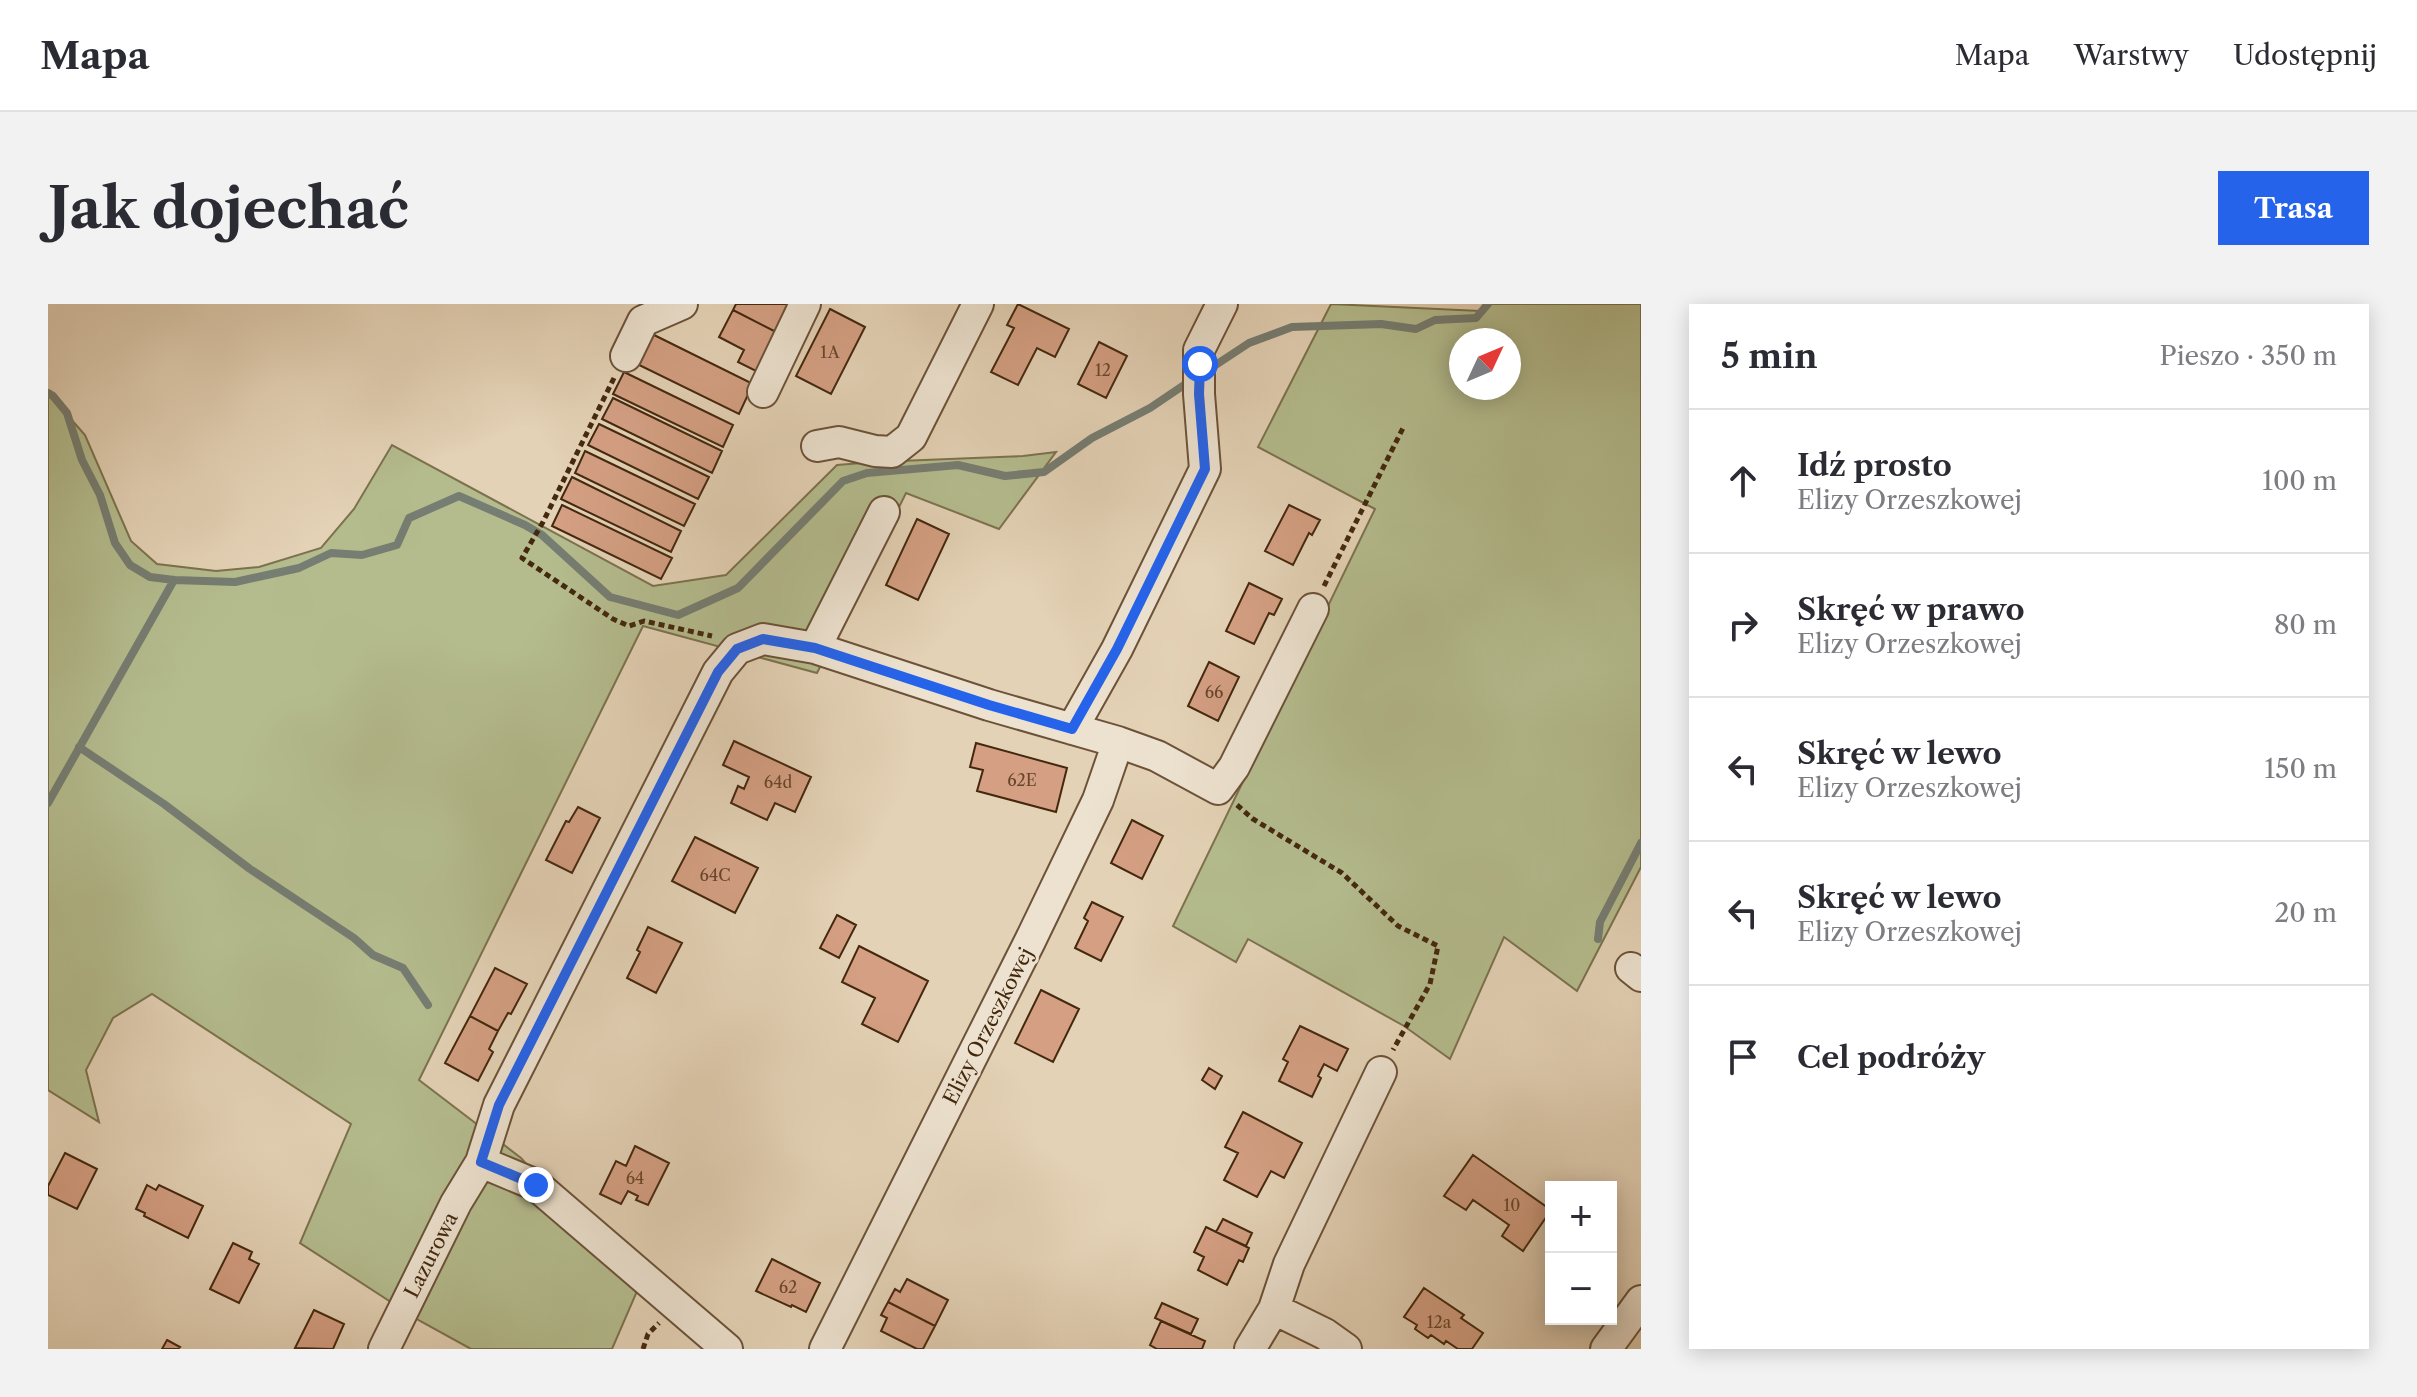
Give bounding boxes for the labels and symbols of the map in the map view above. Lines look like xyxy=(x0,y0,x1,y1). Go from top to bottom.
north arrow xyxy=(1449,328,1521,400)
house number: 1A xyxy=(820,342,841,362)
route start xyxy=(1182,346,1218,382)
house number: 12 xyxy=(1095,360,1111,380)
house number: 66 xyxy=(1205,682,1223,702)
house number: 62E xyxy=(1007,770,1037,790)
house number: 64d xyxy=(764,772,792,792)
house number: 64C xyxy=(700,865,730,885)
street label: Elizy Orzeszkowej xyxy=(938,944,1038,1108)
route end xyxy=(518,1167,554,1203)
house number: 64 xyxy=(626,1168,644,1188)
house number: 10 xyxy=(1504,1195,1520,1215)
street label: Lazurowa xyxy=(399,1208,463,1302)
house number: 62 xyxy=(779,1277,797,1297)
house number: 12a xyxy=(1427,1312,1452,1332)

